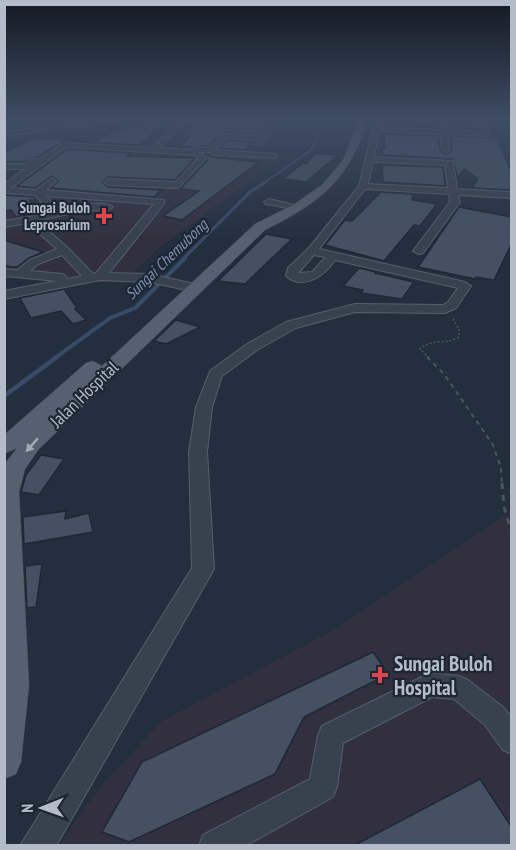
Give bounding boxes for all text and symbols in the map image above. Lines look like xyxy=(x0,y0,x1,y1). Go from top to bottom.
place label: Sungai Buloh Leprosarium xyxy=(20,198,90,234)
marker: Sungai Buloh Leprosarium xyxy=(95,207,113,225)
water label: Sungai Chemubong xyxy=(121,214,212,303)
street label: Jalan Hospital xyxy=(44,355,124,433)
one-way arrow xyxy=(25,437,39,452)
place label: Sungai Buloh Hospital xyxy=(394,650,493,701)
marker: Sungai Buloh Hospital xyxy=(371,666,389,684)
north arrow xyxy=(12,778,72,838)
text: N xyxy=(17,804,37,813)

